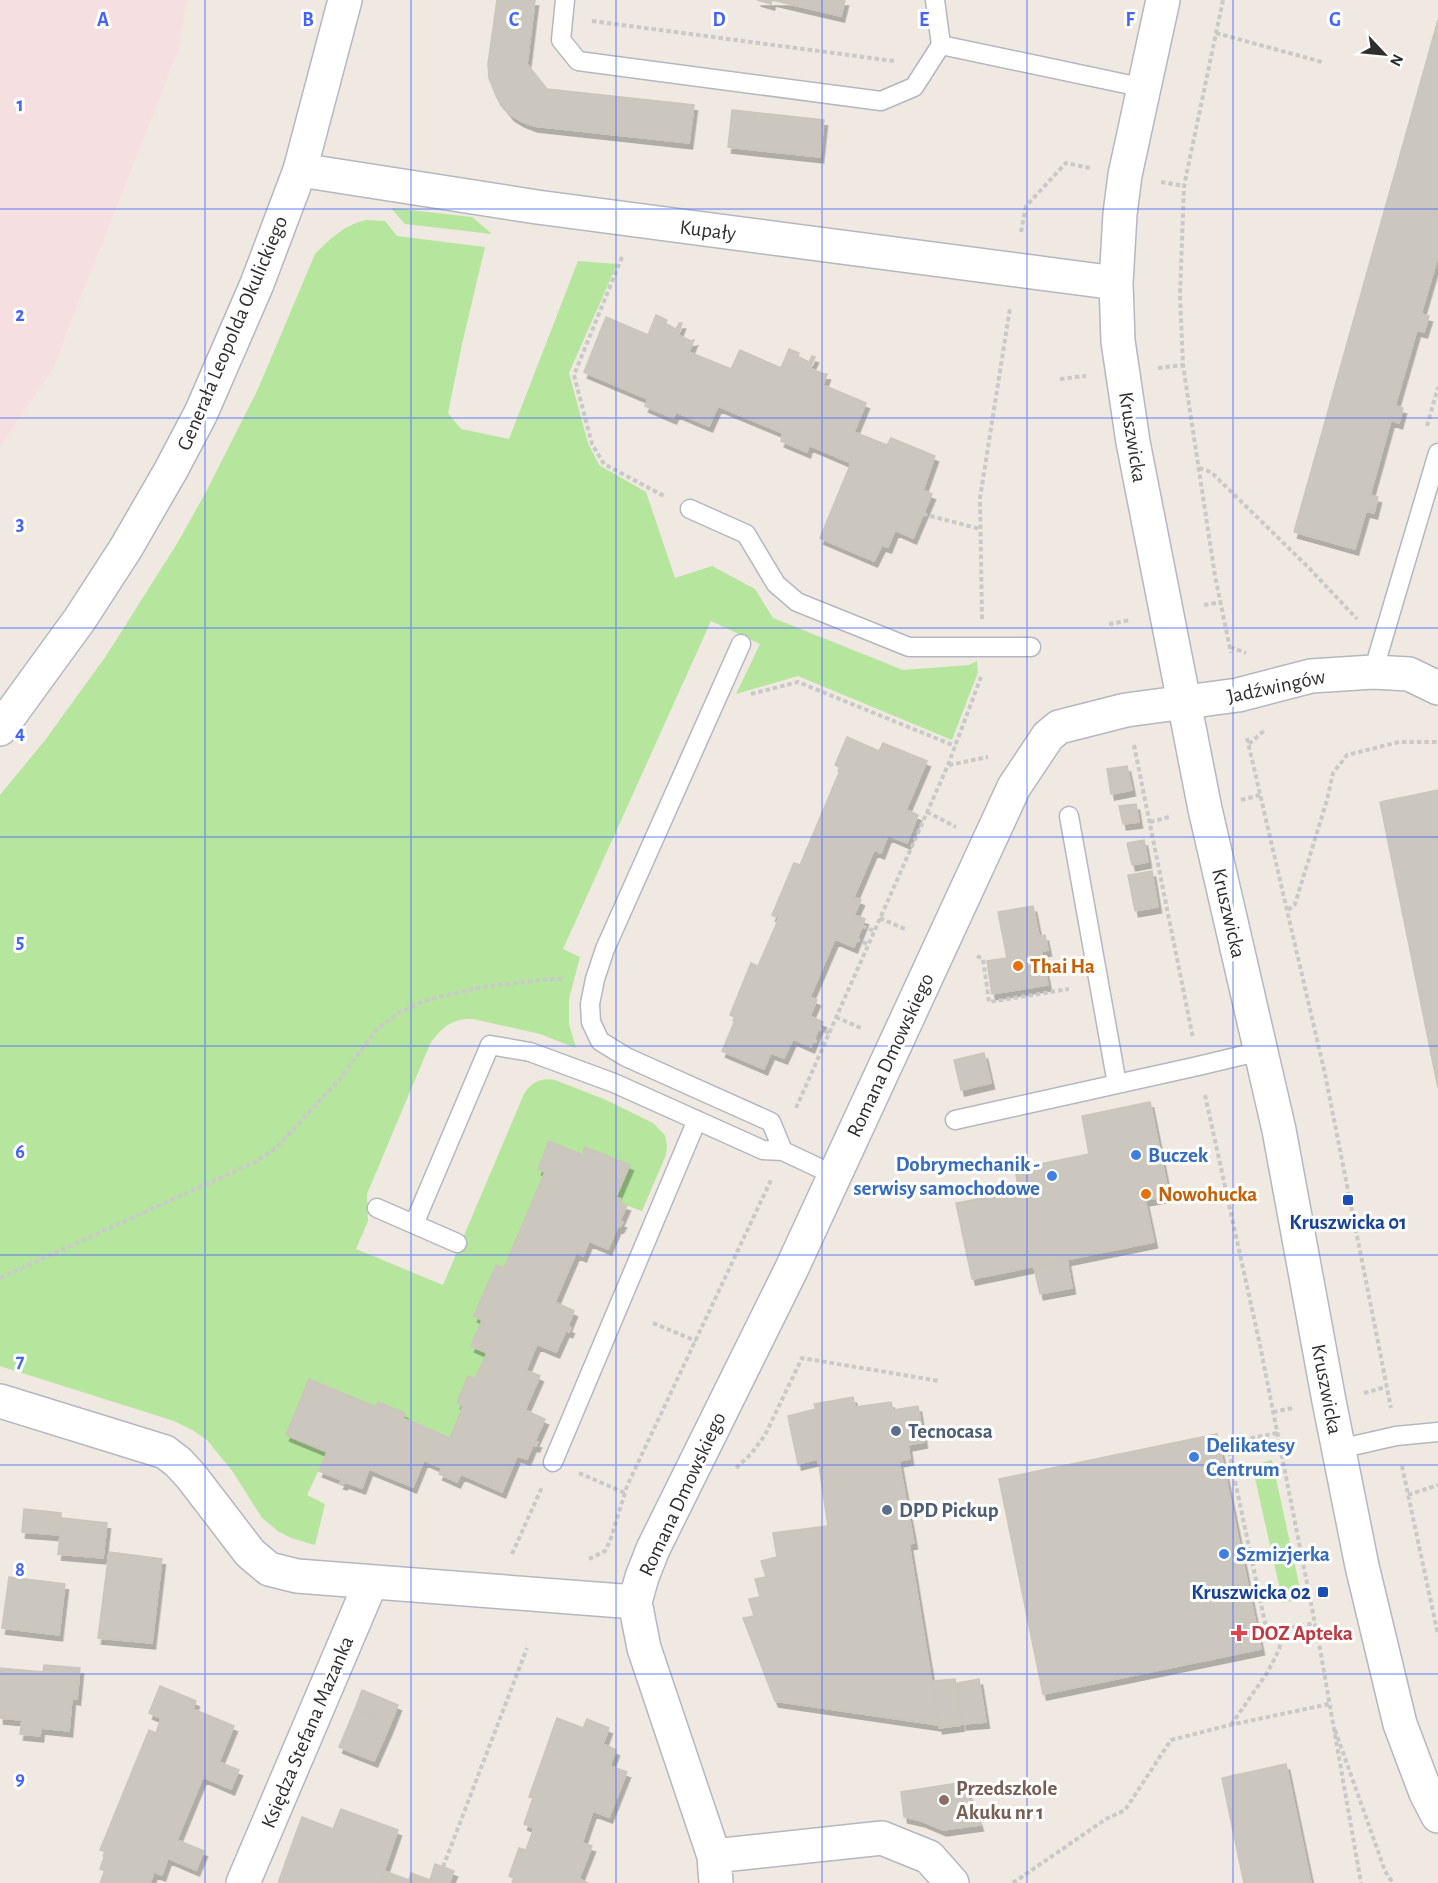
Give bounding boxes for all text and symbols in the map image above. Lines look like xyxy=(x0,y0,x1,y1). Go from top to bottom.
text: A xyxy=(97,10,109,30)
text: B xyxy=(302,10,314,30)
text: C xyxy=(509,10,520,30)
text: D xyxy=(712,10,726,30)
text: E xyxy=(919,10,929,30)
text: F xyxy=(1125,10,1135,30)
text: G xyxy=(1329,10,1341,30)
north arrow xyxy=(1354,24,1414,84)
text: N xyxy=(1387,52,1406,69)
text: 1 xyxy=(16,95,24,115)
street label: Generała Leopolda Okulickiego xyxy=(173,213,291,454)
street label: Kupały xyxy=(679,217,737,244)
text: 2 xyxy=(15,305,25,325)
street label: Kruszwicka xyxy=(1115,390,1150,484)
text: 3 xyxy=(16,514,24,534)
street label: Jadźwingów xyxy=(1225,666,1327,707)
text: 4 xyxy=(15,723,25,743)
street label: Kruszwicka xyxy=(1208,866,1249,960)
text: 5 xyxy=(16,932,24,952)
place label: Thai Ha xyxy=(1030,956,1095,977)
marker: Thai Ha xyxy=(1011,959,1025,973)
street label: Romana Dmowskiego xyxy=(843,970,938,1140)
text: 6 xyxy=(15,1142,25,1162)
place label: Buczek xyxy=(1148,1145,1209,1166)
marker: Buczek xyxy=(1129,1148,1143,1162)
place label: Dobrymechanik - serwisy samochodowe xyxy=(853,1154,1040,1199)
marker: Dobrymechanik - serwisy samochodowe xyxy=(1045,1169,1059,1183)
place label: Nowohucka xyxy=(1158,1184,1257,1205)
marker: Nowohucka xyxy=(1139,1187,1153,1201)
marker: Kruszwicka 01 xyxy=(1341,1193,1355,1207)
place label: Kruszwicka 01 xyxy=(1289,1212,1407,1233)
street label: Kruszwicka xyxy=(1307,1342,1346,1436)
text: 7 xyxy=(16,1351,25,1371)
street label: Romana Dmowskiego xyxy=(635,1409,730,1579)
place label: Tecnocasa xyxy=(908,1421,993,1442)
marker: Tecnocasa xyxy=(889,1424,903,1438)
place label: Delikatesy Centrum xyxy=(1206,1435,1296,1480)
marker: Delikatesy Centrum xyxy=(1187,1450,1201,1464)
place label: DPD Pickup xyxy=(899,1500,999,1521)
marker: DPD Pickup xyxy=(880,1503,894,1517)
place label: Szmizjerka xyxy=(1236,1544,1330,1565)
marker: Szmizjerka xyxy=(1217,1547,1231,1561)
text: 8 xyxy=(15,1560,25,1580)
place label: Kruszwicka 02 xyxy=(1191,1582,1311,1603)
marker: Kruszwicka 02 xyxy=(1316,1585,1330,1599)
place label: DOZ Apteka xyxy=(1251,1623,1353,1644)
marker: DOZ Apteka xyxy=(1232,1626,1246,1640)
street label: Księdza Stefana Mazanka xyxy=(257,1633,358,1831)
text: 9 xyxy=(15,1769,25,1789)
place label: Przedszkole Akuku nr 1 xyxy=(956,1778,1057,1823)
marker: Przedszkole Akuku nr 1 xyxy=(937,1793,951,1807)

